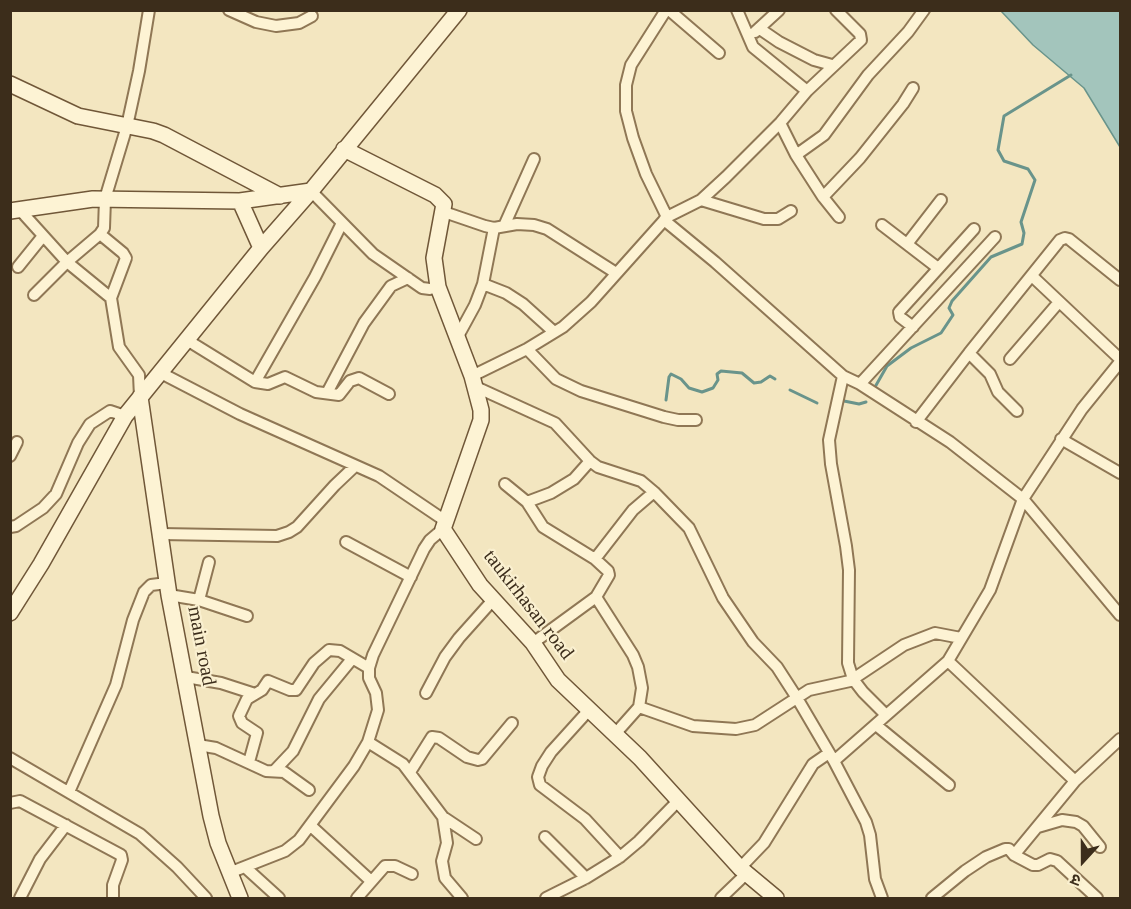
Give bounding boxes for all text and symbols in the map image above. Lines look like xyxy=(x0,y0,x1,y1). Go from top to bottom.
street label: taukirhasan road xyxy=(469,534,587,676)
street label: main road xyxy=(180,597,222,695)
north arrow xyxy=(1053,831,1113,891)
text: उ xyxy=(1068,867,1085,890)

